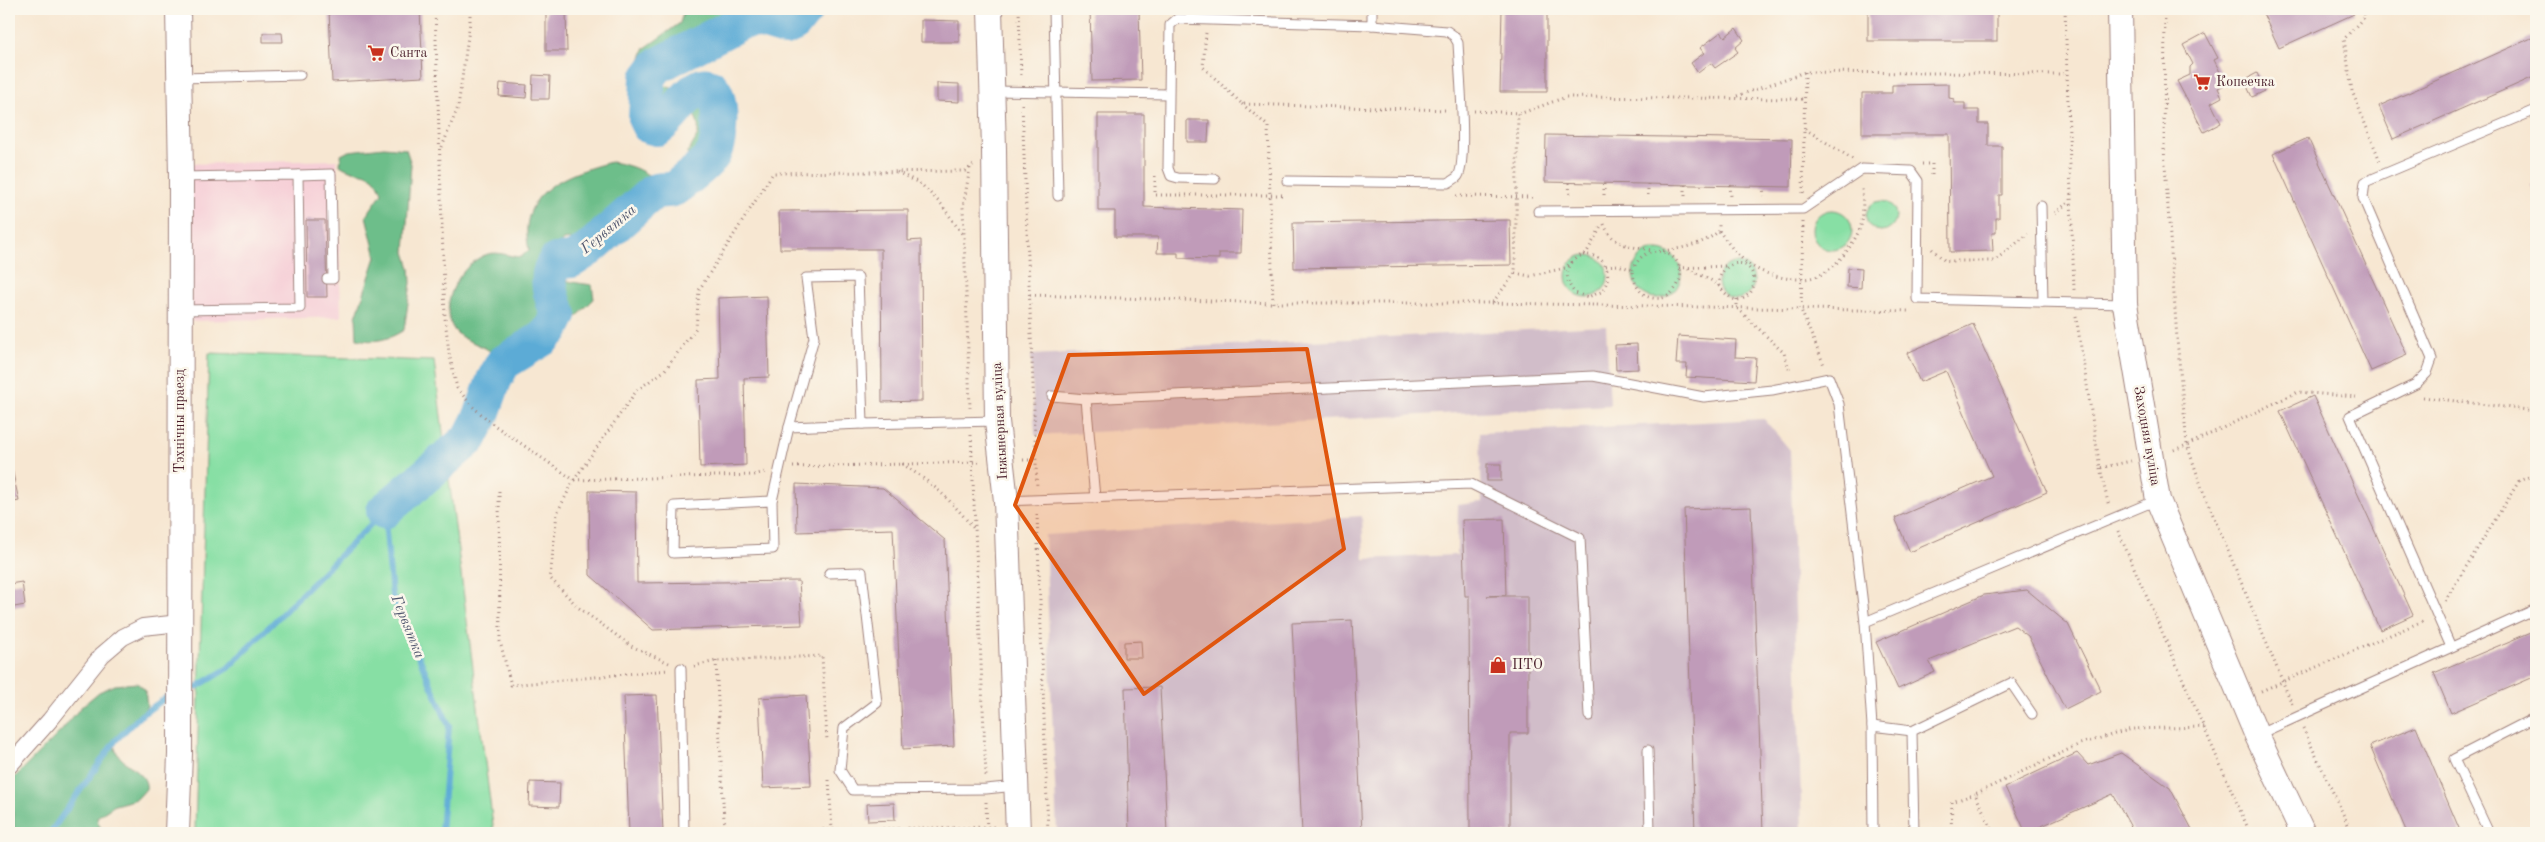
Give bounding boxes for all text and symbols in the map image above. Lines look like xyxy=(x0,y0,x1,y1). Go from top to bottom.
supermarket icon: Санта xyxy=(366,43,386,63)
place label: Санта xyxy=(390,46,428,60)
supermarket icon: Копеечка xyxy=(2192,72,2212,92)
place label: Копеечка xyxy=(2216,75,2275,89)
water label: Гервятка xyxy=(578,203,639,258)
street label: Інжынерная вуліца xyxy=(990,362,1010,480)
street label: Тэхнічны праезд xyxy=(173,369,187,473)
street label: Заходняя вуліца xyxy=(2131,385,2163,487)
water label: Гервятка xyxy=(387,592,426,661)
shop icon: ПТО xyxy=(1488,655,1508,675)
place label: ПТО xyxy=(1512,658,1543,672)

